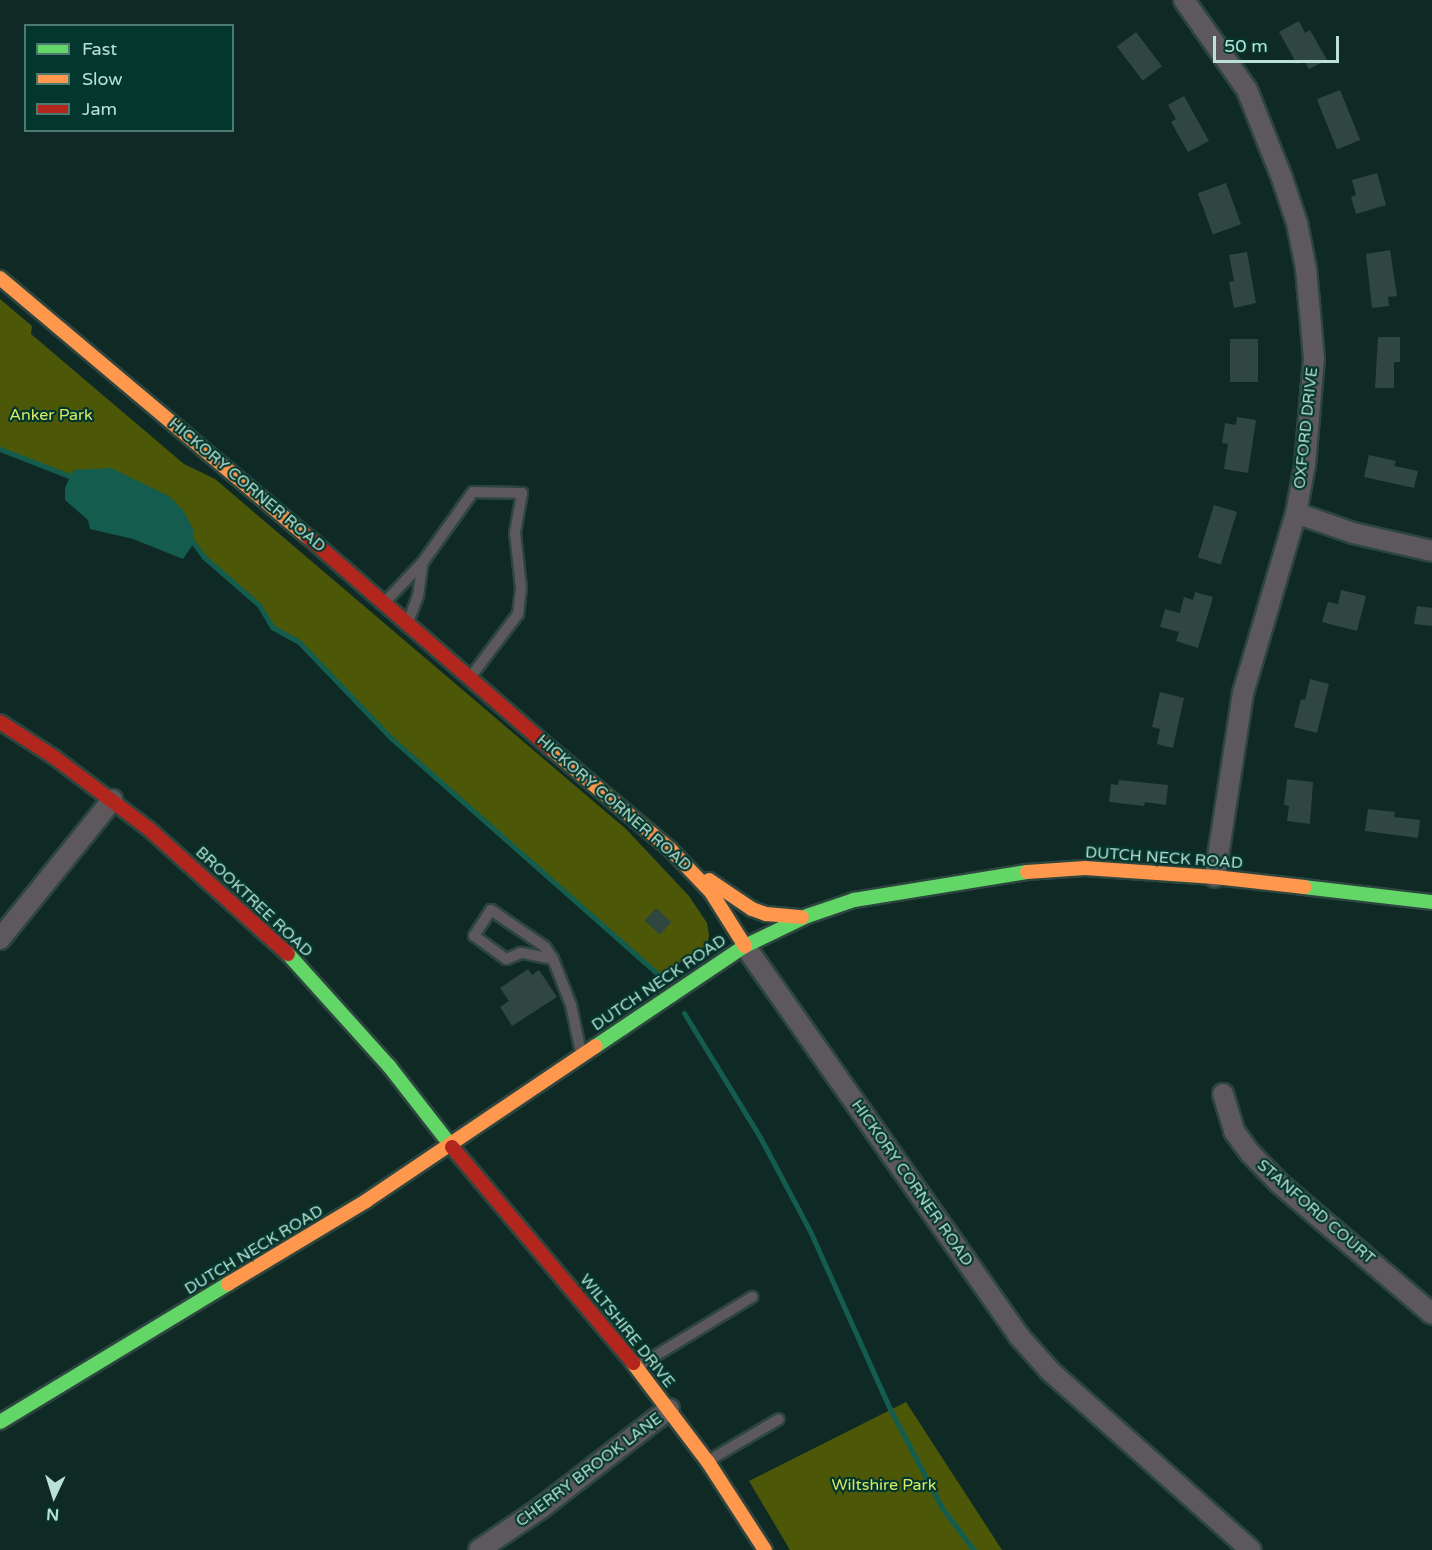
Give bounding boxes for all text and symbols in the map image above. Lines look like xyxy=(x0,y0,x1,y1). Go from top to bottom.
legend xyxy=(24,24,234,132)
scale bar xyxy=(1216,24,1342,62)
text: 50 m xyxy=(1224,35,1268,57)
text: Fast xyxy=(82,38,117,60)
text: Slow xyxy=(82,68,123,90)
text: Jam xyxy=(82,98,117,120)
street label: OXFORD DRIVE xyxy=(1290,366,1322,490)
park label: Anker Park xyxy=(9,405,93,425)
street label: HICKORY CORNER ROAD xyxy=(165,414,329,556)
street label: HICKORY CORNER ROAD xyxy=(533,731,695,875)
street label: BROOKTREE ROAD xyxy=(192,843,316,961)
street label: DUTCH NECK ROAD xyxy=(1085,843,1243,873)
street label: DUTCH NECK ROAD xyxy=(588,931,730,1035)
street label: HICKORY CORNER ROAD xyxy=(847,1096,977,1270)
street label: STANFORD COURT xyxy=(1253,1156,1379,1268)
street label: DUTCH NECK ROAD xyxy=(181,1201,327,1299)
street label: WILTSHIRE DRIVE xyxy=(575,1271,679,1391)
street label: CHERRY BROOK LANE xyxy=(512,1409,666,1531)
north arrow xyxy=(24,1466,84,1526)
park label: Wiltshire Park xyxy=(832,1475,936,1495)
text: N xyxy=(46,1504,60,1524)

